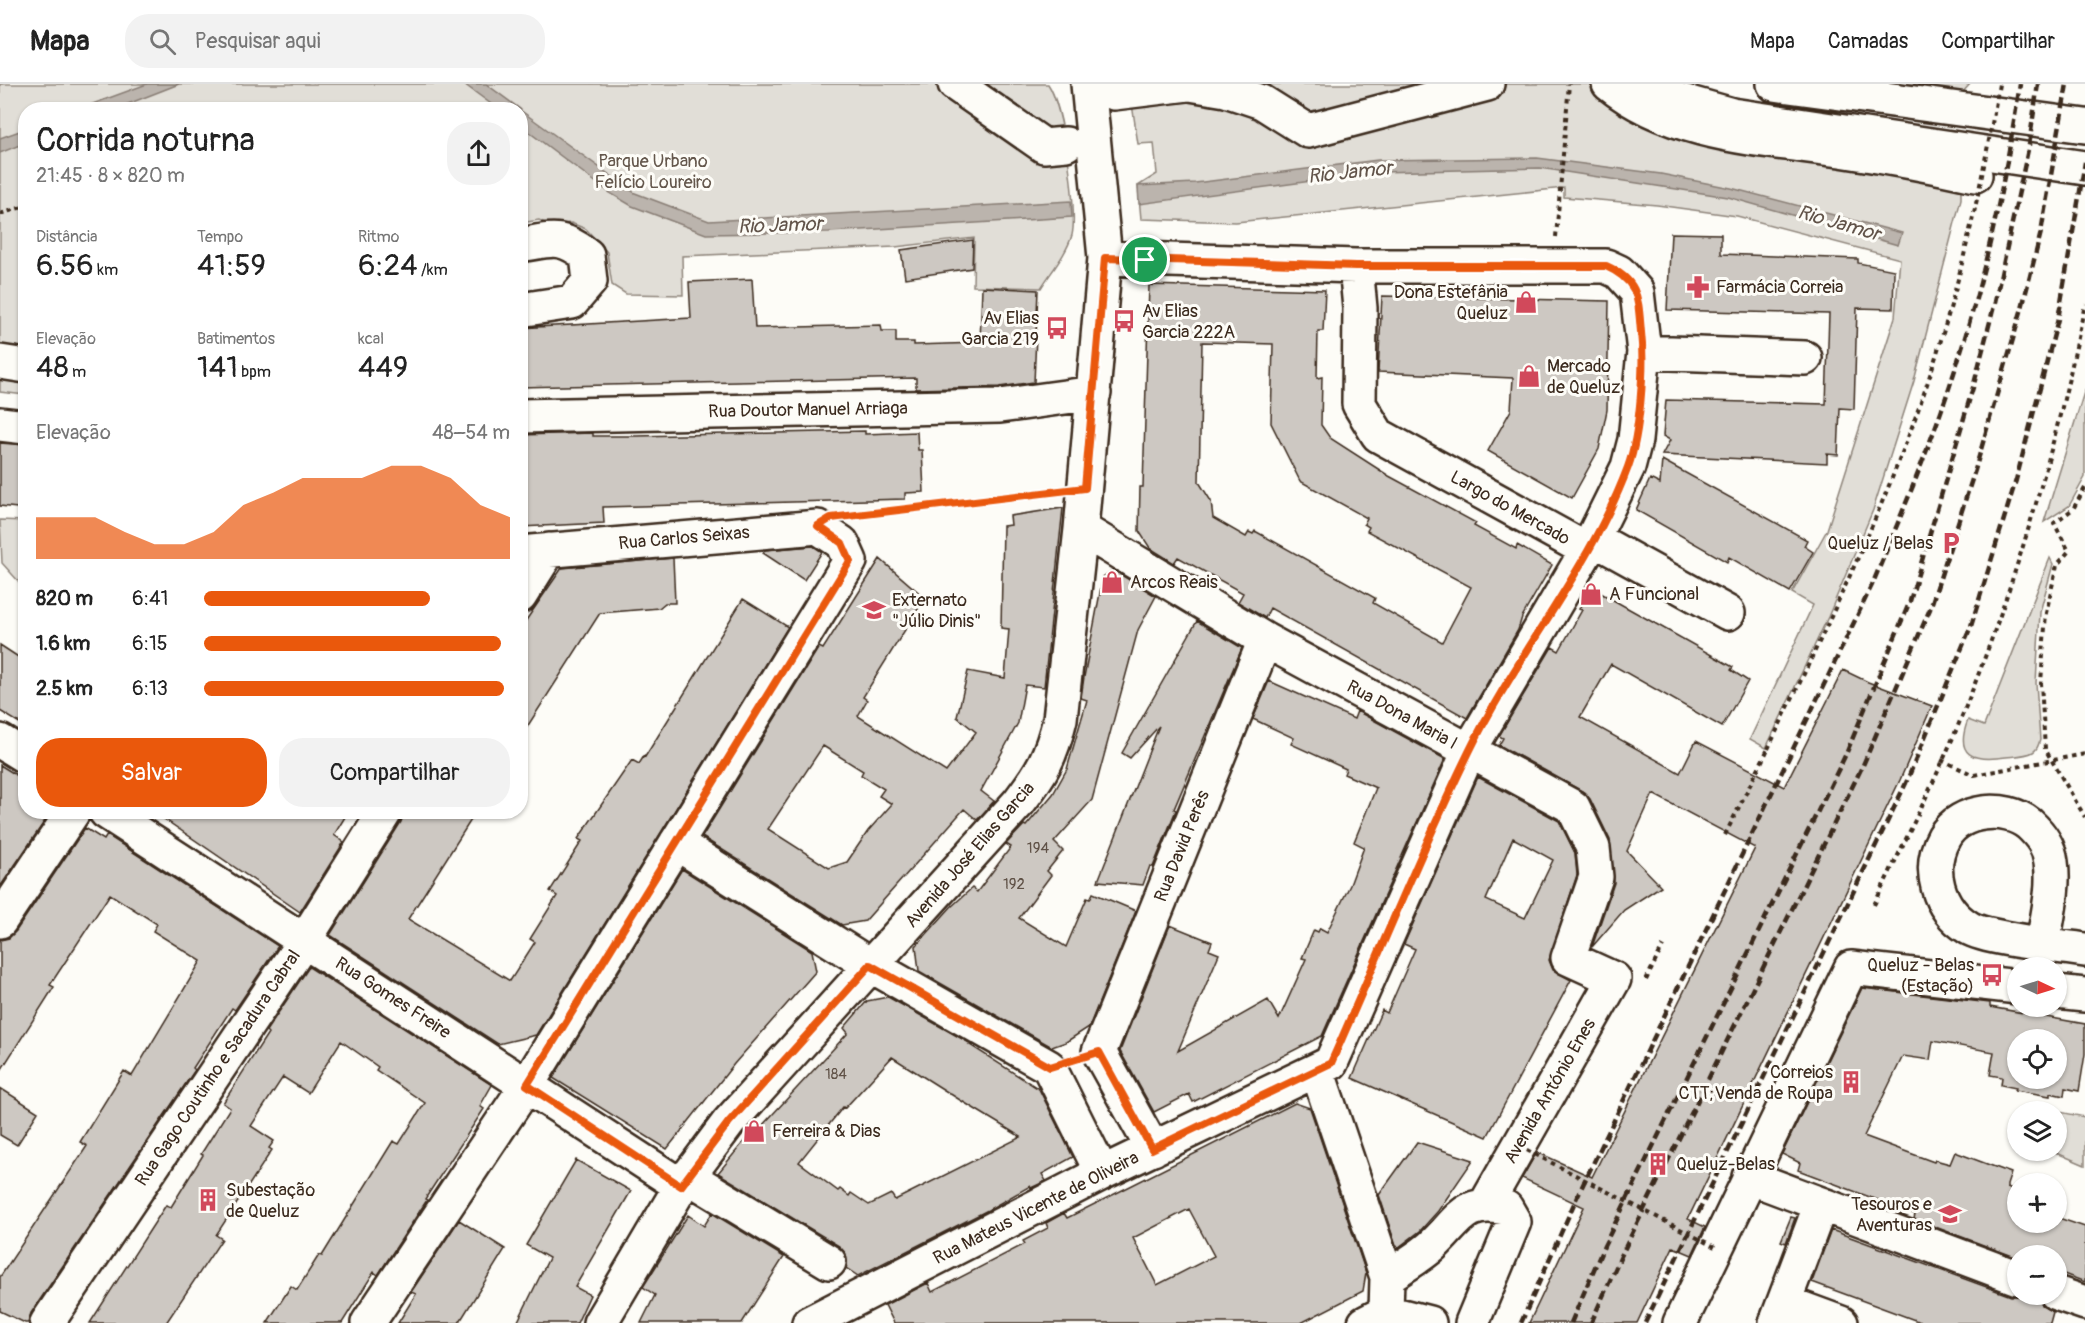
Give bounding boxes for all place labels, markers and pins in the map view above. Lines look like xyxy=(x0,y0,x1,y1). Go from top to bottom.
pin xyxy=(1119,234,1170,285)
pharmacy icon: Farmácia Correia xyxy=(1685,274,1711,300)
place label: Farmácia Correia xyxy=(1716,276,1843,299)
place label: Dona Estefânia Queluz xyxy=(1394,281,1508,325)
shop icon: Dona Estefânia Queluz xyxy=(1513,289,1539,315)
place label: Av Elias Garcia 222A xyxy=(1142,300,1236,344)
place label: Av Elias Garcia 219 xyxy=(961,307,1039,351)
bus stop icon: Av Elias Garcia 222A xyxy=(1111,308,1137,334)
bus stop icon: Av Elias Garcia 219 xyxy=(1044,315,1070,341)
place label: Mercado de Queluz xyxy=(1547,355,1620,399)
shop icon: Mercado de Queluz xyxy=(1516,363,1542,389)
parking icon: Queluz / Belas xyxy=(1938,530,1964,556)
place label: Queluz / Belas xyxy=(1827,532,1933,555)
shop icon: Arcos Reais xyxy=(1099,569,1125,595)
place label: Arcos Reais xyxy=(1130,571,1218,594)
shop icon: A Funcional xyxy=(1578,581,1604,607)
place label: A Funcional xyxy=(1609,583,1699,606)
place label: Externato "Júlio Dinis" xyxy=(892,589,981,633)
school or university icon: Externato "Júlio Dinis" xyxy=(861,597,887,623)
place label: Queluz - Belas (Estação) xyxy=(1867,954,1974,998)
bus stop icon: Queluz - Belas (Estação) xyxy=(1979,962,2005,988)
place label: Correios CTT;Venda de Roupa xyxy=(1679,1061,1833,1105)
building icon: Correios CTT;Venda de Roupa xyxy=(1838,1069,1864,1095)
shop icon: Ferreira & Dias xyxy=(741,1118,767,1144)
place label: Ferreira & Dias xyxy=(772,1120,881,1143)
building icon: Queluz-Belas xyxy=(1645,1151,1671,1177)
place label: Queluz-Belas xyxy=(1676,1153,1775,1176)
place label: Subestação de Queluz xyxy=(226,1179,316,1223)
building icon: Subestação de Queluz xyxy=(195,1187,221,1213)
place label: Tesouros e Aventuras xyxy=(1851,1193,1932,1237)
school or university icon: Tesouros e Aventuras xyxy=(1937,1201,1963,1227)

